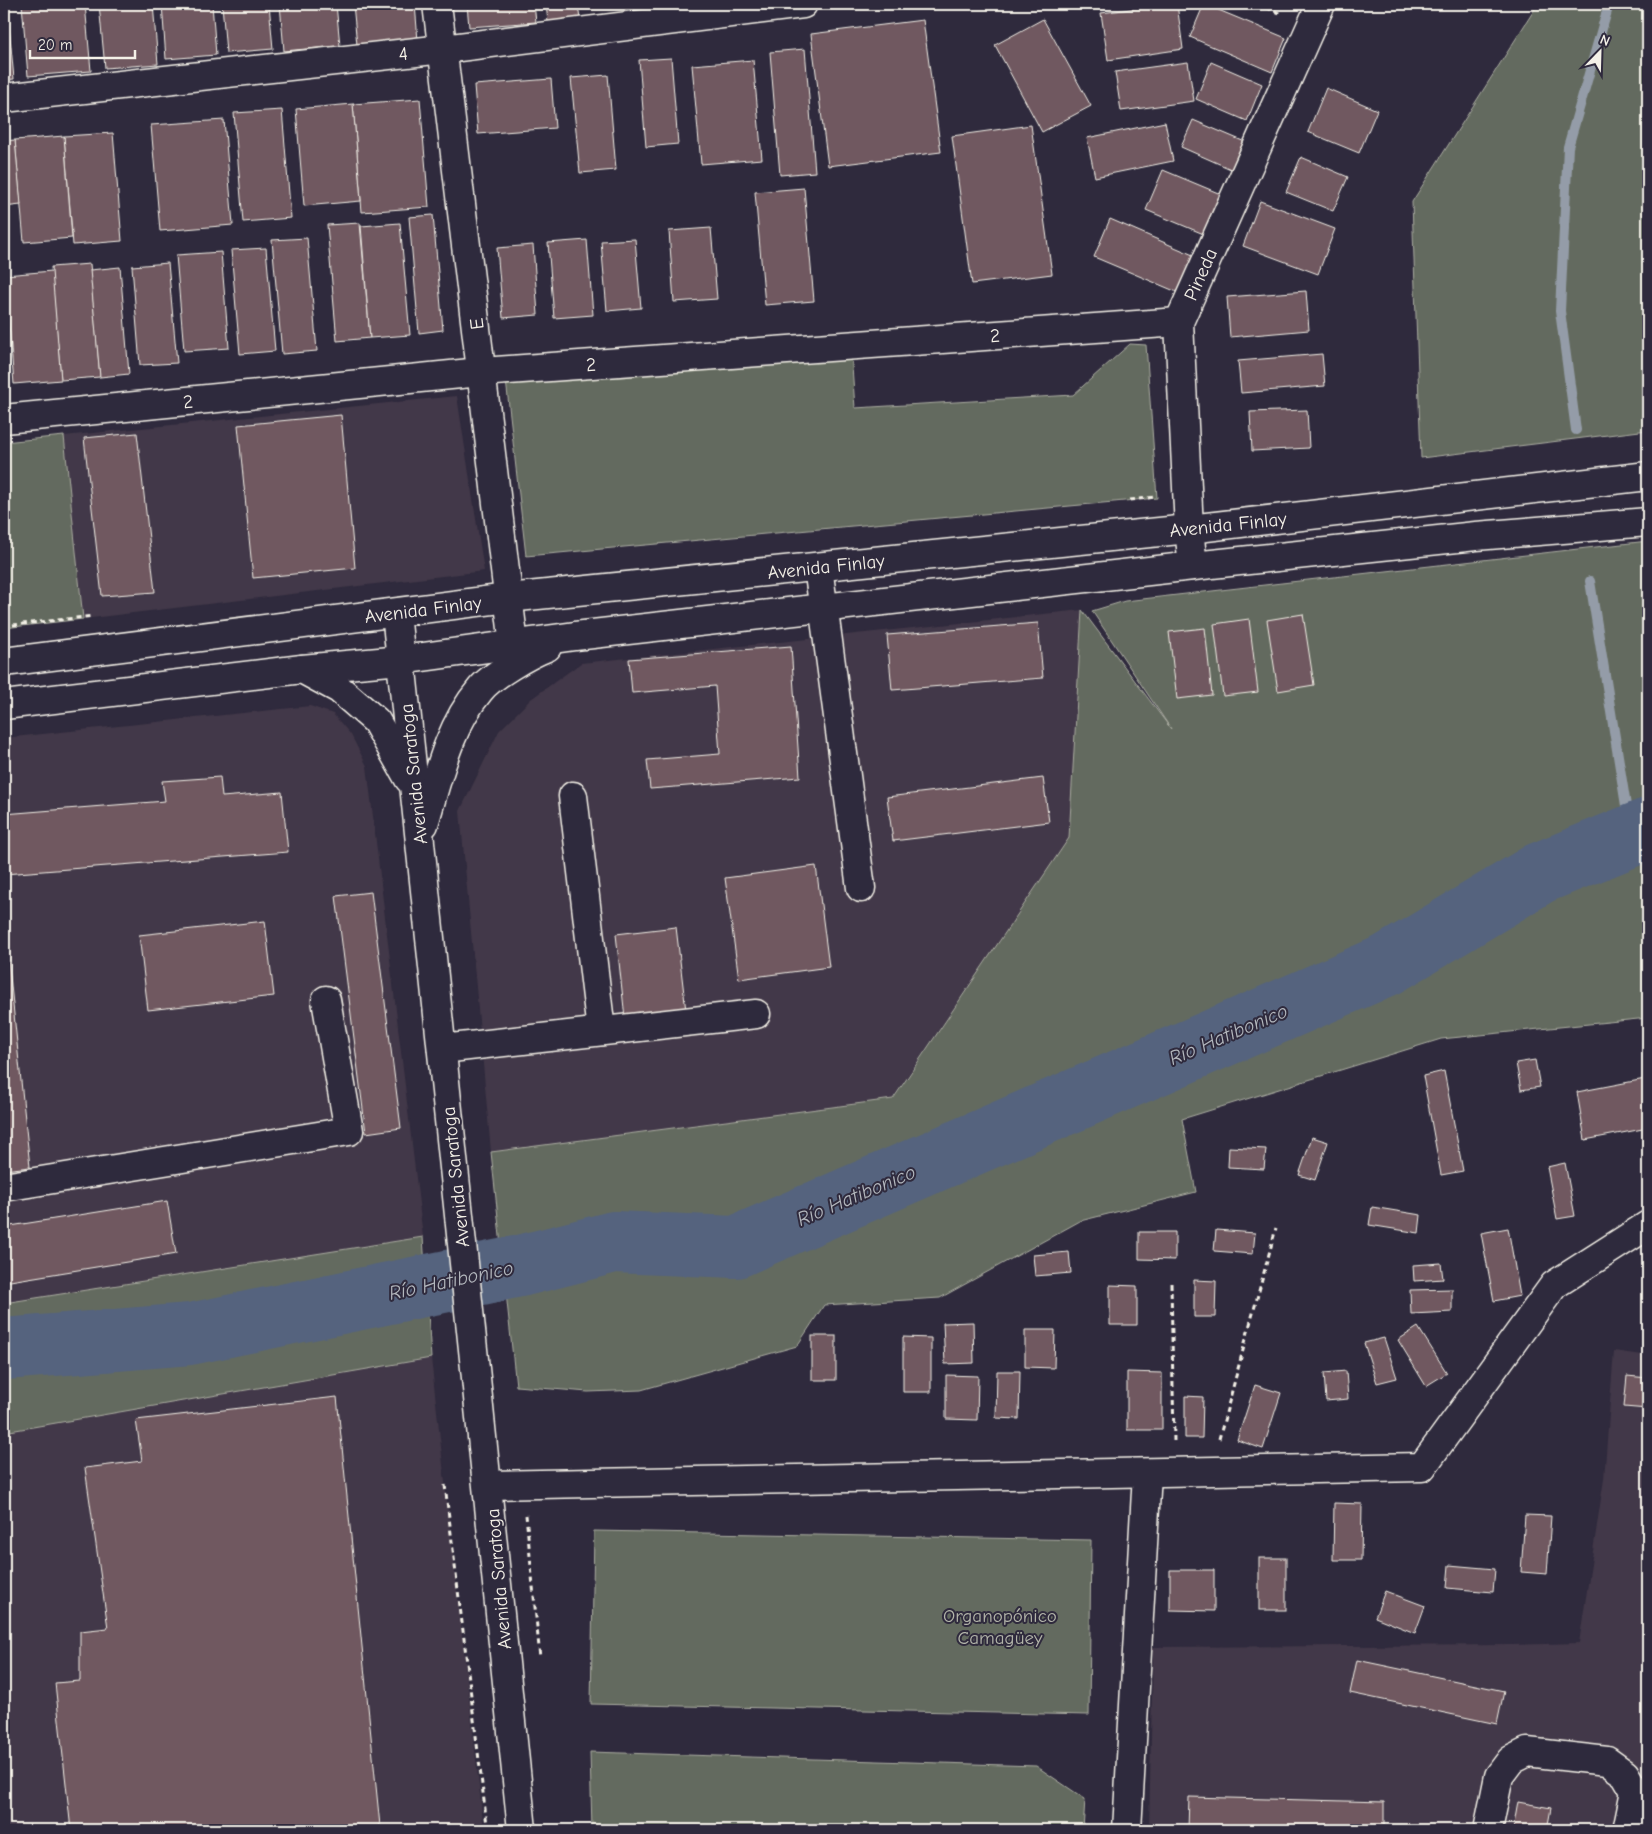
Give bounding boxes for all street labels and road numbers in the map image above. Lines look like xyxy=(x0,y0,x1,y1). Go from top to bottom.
street label: 4 xyxy=(397,43,409,65)
street label: Pineda xyxy=(1180,245,1222,304)
street label: E xyxy=(465,317,489,331)
street label: 2 xyxy=(989,325,1001,347)
street label: 2 xyxy=(585,354,597,376)
street label: 2 xyxy=(182,391,194,413)
street label: Avenida Finlay xyxy=(1169,508,1288,542)
street label: Avenida Finlay xyxy=(767,550,886,584)
street label: Avenida Finlay xyxy=(364,592,483,628)
street label: Avenida Saratoga xyxy=(396,703,432,845)
street label: Avenida Saratoga xyxy=(438,1106,474,1248)
street label: Avenida Saratoga xyxy=(482,1508,516,1650)

